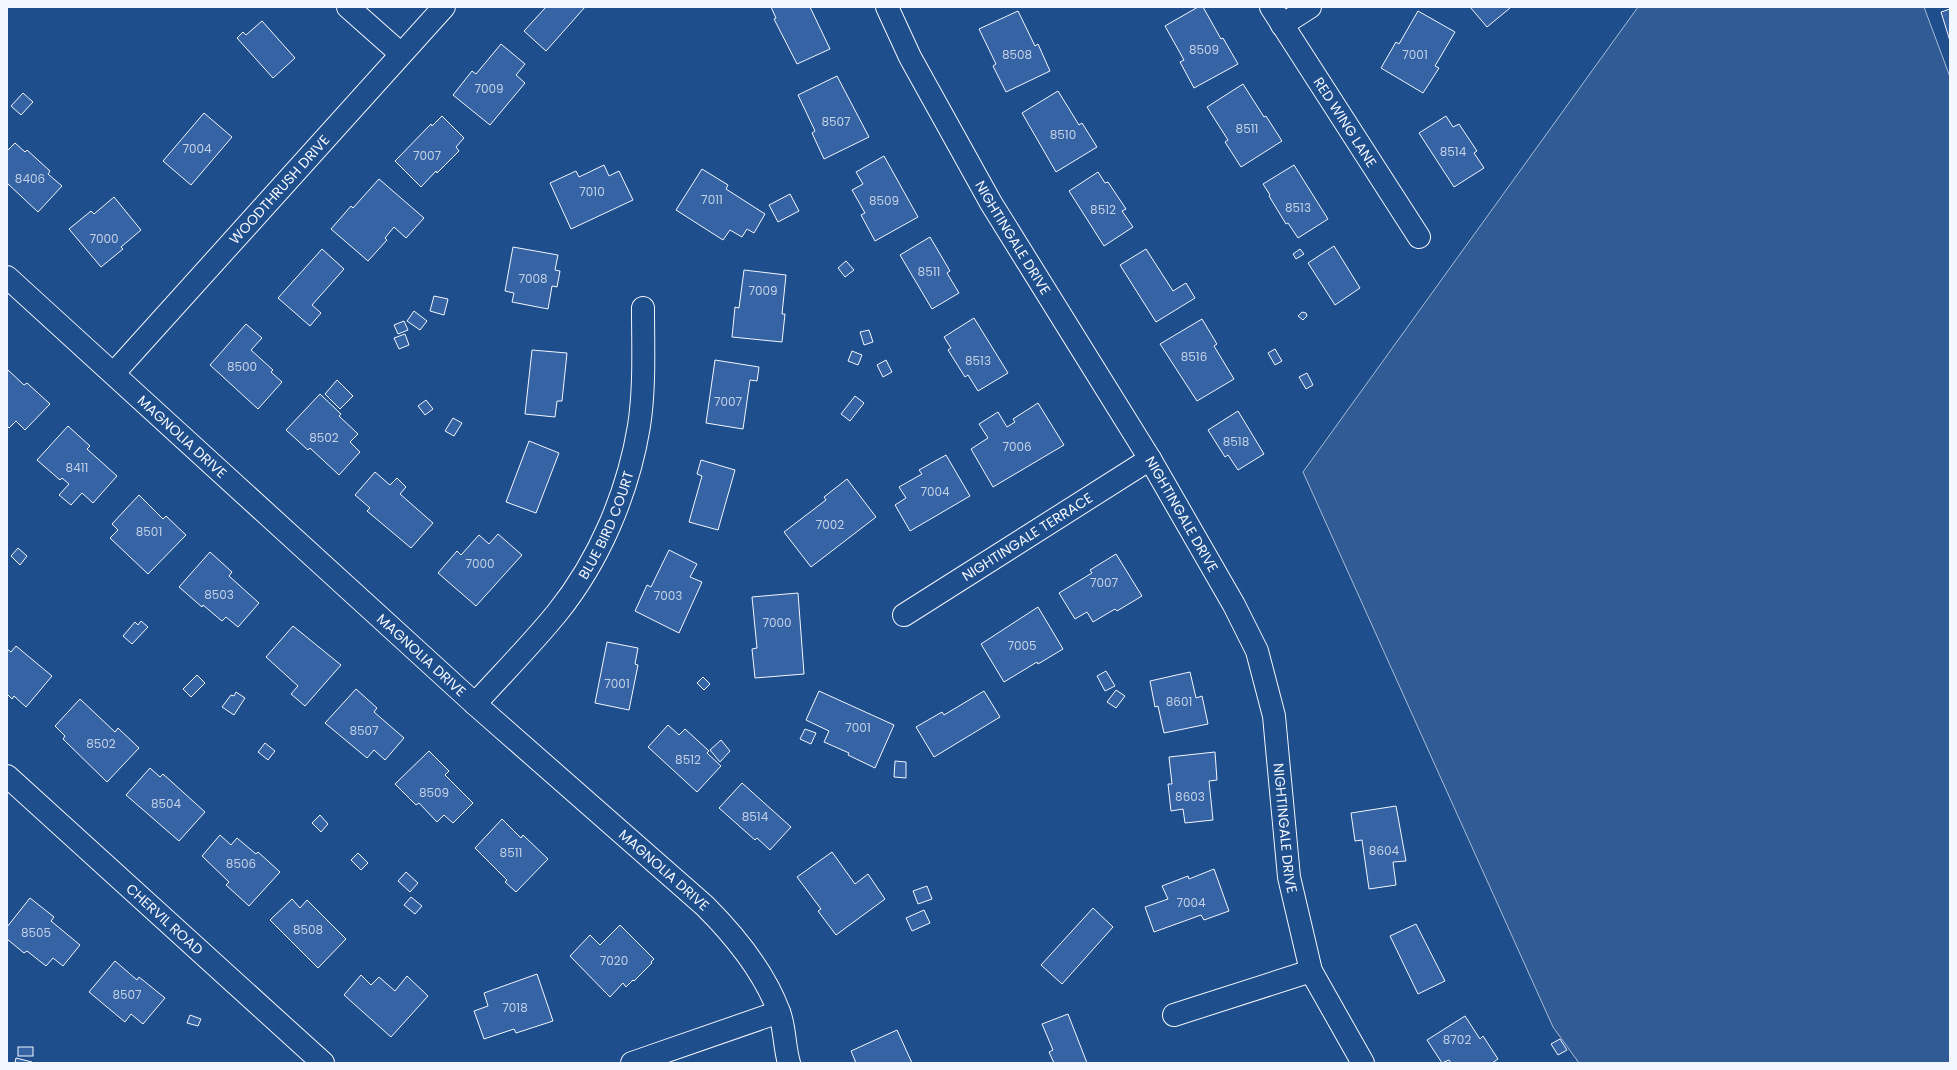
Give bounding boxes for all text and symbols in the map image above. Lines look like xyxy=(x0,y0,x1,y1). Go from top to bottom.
house number: 8509 xyxy=(1189,41,1219,58)
house number: 8508 xyxy=(1002,46,1032,63)
house number: 7001 xyxy=(1402,46,1428,63)
street label: RED WING LANE xyxy=(1309,73,1382,171)
house number: 7009 xyxy=(474,80,504,97)
house number: 8507 xyxy=(821,113,851,130)
house number: 8511 xyxy=(1236,120,1258,137)
house number: 8510 xyxy=(1050,126,1076,143)
street label: WOODTHRUSH DRIVE xyxy=(225,130,334,249)
house number: 7004 xyxy=(182,140,212,157)
house number: 8514 xyxy=(1440,143,1467,160)
house number: 7007 xyxy=(413,147,442,164)
house number: 8406 xyxy=(15,170,45,187)
street label: NIGHTINGALE DRIVE xyxy=(970,177,1056,299)
house number: 7010 xyxy=(579,183,605,200)
house number: 7011 xyxy=(701,191,723,208)
house number: 8509 xyxy=(869,192,899,209)
house number: 8513 xyxy=(1285,199,1311,216)
house number: 8512 xyxy=(1090,201,1116,218)
house number: 7000 xyxy=(89,230,119,247)
house number: 8511 xyxy=(918,263,940,280)
house number: 7008 xyxy=(518,270,548,287)
house number: 7009 xyxy=(748,282,778,299)
house number: 8516 xyxy=(1181,348,1207,365)
house number: 8513 xyxy=(965,352,991,369)
house number: 8500 xyxy=(227,358,257,375)
street label: MAGNOLIA DRIVE xyxy=(133,391,231,483)
house number: 7007 xyxy=(714,393,743,410)
house number: 8502 xyxy=(309,429,339,446)
house number: 8518 xyxy=(1223,433,1249,450)
house number: 7006 xyxy=(1002,438,1032,455)
street label: NIGHTINGALE DRIVE xyxy=(1140,453,1223,576)
house number: 8411 xyxy=(66,459,88,476)
street label: BLUE BIRD COURT xyxy=(573,468,639,583)
house number: 7004 xyxy=(920,483,950,500)
street label: NIGHTINGALE TERRACE xyxy=(958,488,1097,586)
house number: 7002 xyxy=(816,516,844,533)
house number: 8501 xyxy=(136,523,162,540)
house number: 7000 xyxy=(465,555,495,572)
house number: 7007 xyxy=(1090,574,1119,591)
house number: 8503 xyxy=(204,586,234,603)
house number: 7003 xyxy=(654,587,682,604)
street label: MAGNOLIA DRIVE xyxy=(372,609,470,701)
house number: 7000 xyxy=(762,614,792,631)
house number: 7005 xyxy=(1007,637,1037,654)
house number: 7001 xyxy=(604,675,630,692)
house number: 8601 xyxy=(1166,693,1192,710)
house number: 7001 xyxy=(845,719,871,736)
house number: 8507 xyxy=(349,722,379,739)
house number: 8502 xyxy=(86,735,116,752)
house number: 8512 xyxy=(675,751,701,768)
street label: NIGHTINGALE DRIVE xyxy=(1268,762,1302,895)
house number: 8509 xyxy=(419,784,449,801)
house number: 8603 xyxy=(1175,788,1205,805)
house number: 8504 xyxy=(151,795,182,812)
house number: 8514 xyxy=(742,808,769,825)
street label: MAGNOLIA DRIVE xyxy=(614,825,714,915)
house number: 8604 xyxy=(1369,842,1400,859)
house number: 8511 xyxy=(500,844,522,861)
house number: 8506 xyxy=(226,855,256,872)
street label: CHERVIL ROAD xyxy=(122,879,208,960)
house number: 7004 xyxy=(1176,894,1206,911)
house number: 8508 xyxy=(293,921,323,938)
house number: 8505 xyxy=(21,924,51,941)
house number: 7020 xyxy=(600,952,628,969)
house number: 8507 xyxy=(112,986,142,1003)
house number: 7018 xyxy=(502,999,528,1016)
house number: 8702 xyxy=(1443,1031,1471,1048)

